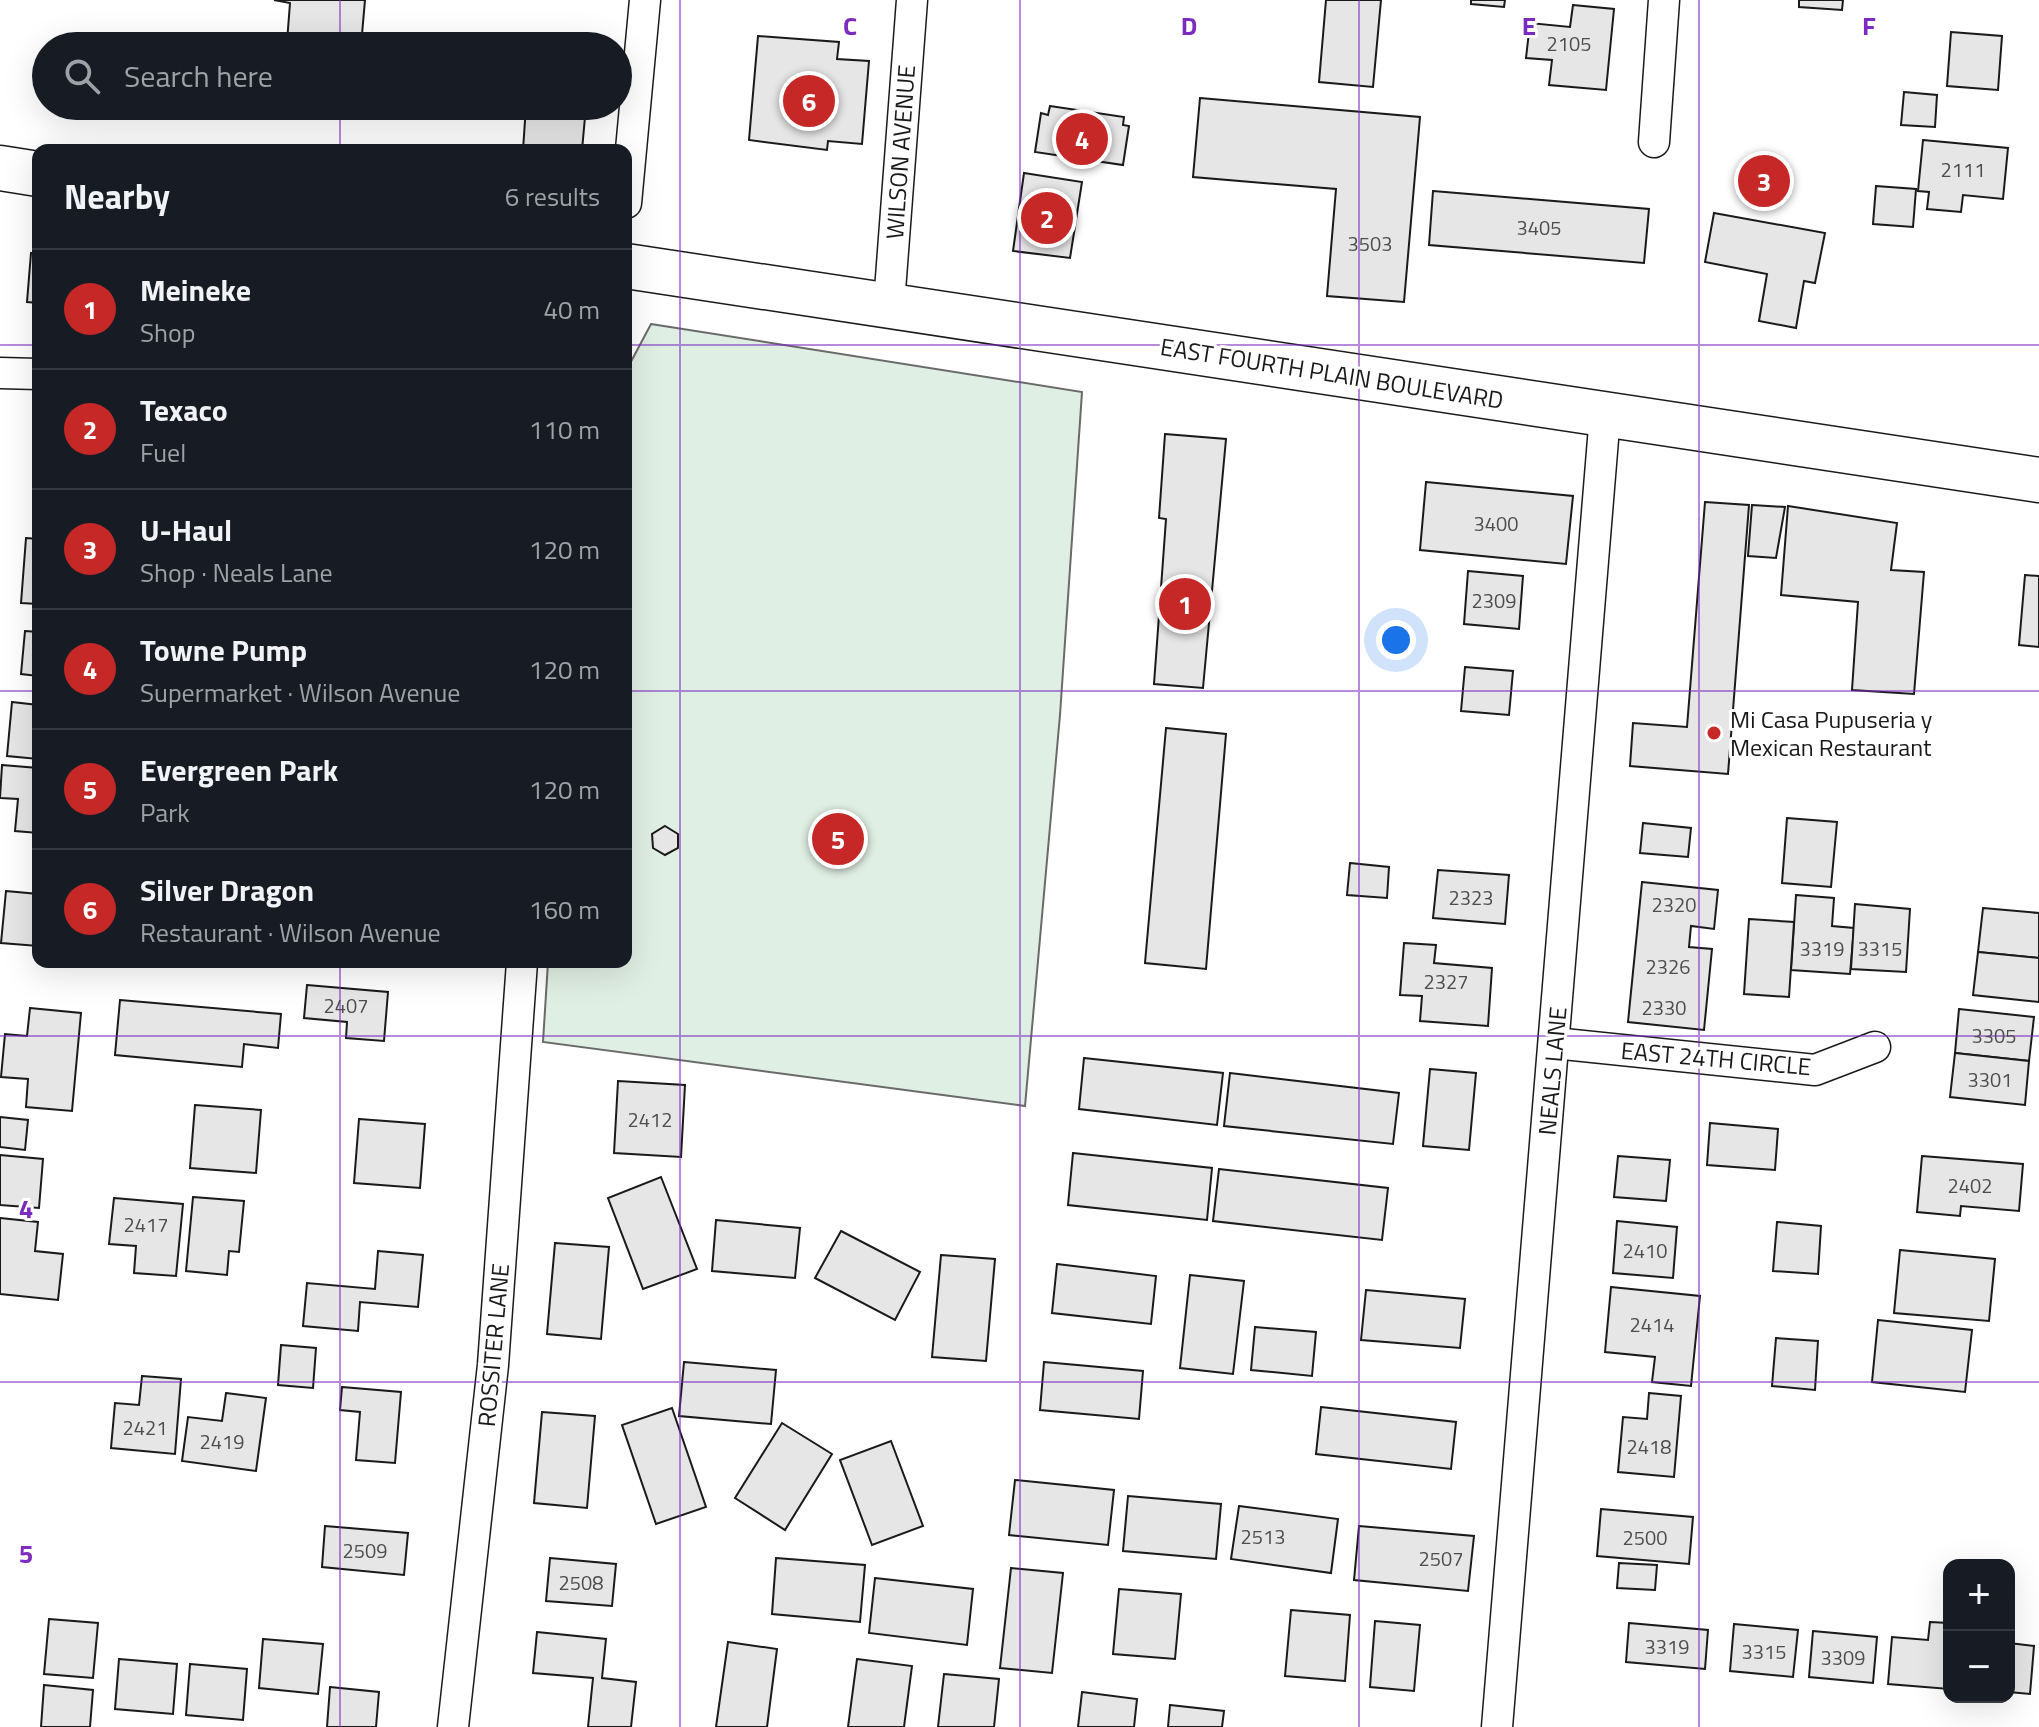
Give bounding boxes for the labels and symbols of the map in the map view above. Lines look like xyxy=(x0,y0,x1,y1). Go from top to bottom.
text: C xyxy=(843,6,857,45)
text: D xyxy=(1181,6,1197,45)
text: E xyxy=(1522,6,1536,45)
text: F xyxy=(1862,6,1876,45)
house number: 2105 xyxy=(1547,28,1591,59)
street label: WILSON AVENUE xyxy=(876,64,924,240)
pin: 6 xyxy=(783,71,835,131)
pin: 4 xyxy=(1056,109,1108,169)
pin: 3 xyxy=(1738,151,1790,211)
house number: 2111 xyxy=(1941,154,1985,185)
pin: 2 xyxy=(1021,188,1073,248)
house number: 3405 xyxy=(1517,212,1561,243)
house number: 3503 xyxy=(1348,228,1392,259)
street label: EAST FOURTH PLAIN BOULEVARD xyxy=(1158,328,1506,418)
house number: 3400 xyxy=(1474,508,1518,539)
pin: 1 xyxy=(1159,574,1211,634)
house number: 2309 xyxy=(1472,585,1516,616)
your location xyxy=(1376,620,1416,660)
place label: Mi Casa Pupuseria y Mexican Restaurant xyxy=(1730,701,1933,765)
marker: Mi Casa Pupuseria y Mexican Restaurant xyxy=(1705,724,1723,742)
pin: 5 xyxy=(812,809,864,869)
house number: 2323 xyxy=(1449,882,1493,913)
house number: 2320 xyxy=(1652,889,1696,920)
house number: 3319 xyxy=(1800,933,1844,964)
house number: 3315 xyxy=(1858,933,1902,964)
house number: 2326 xyxy=(1646,951,1690,982)
house number: 2327 xyxy=(1424,966,1468,997)
house number: 2407 xyxy=(324,990,368,1021)
house number: 2330 xyxy=(1642,992,1686,1023)
street label: NEALS LANE xyxy=(1528,1005,1576,1137)
house number: 3305 xyxy=(1972,1020,2016,1051)
street label: EAST 24TH CIRCLE xyxy=(1619,1032,1813,1084)
house number: 3301 xyxy=(1968,1064,2012,1095)
house number: 2412 xyxy=(628,1104,672,1135)
house number: 2402 xyxy=(1948,1170,1992,1201)
text: 4 xyxy=(19,1189,33,1228)
house number: 2417 xyxy=(124,1209,168,1240)
house number: 2410 xyxy=(1623,1235,1667,1266)
street label: ROSSITER LANE xyxy=(468,1262,518,1428)
house number: 2414 xyxy=(1630,1309,1674,1340)
house number: 2421 xyxy=(123,1412,167,1443)
house number: 2419 xyxy=(200,1426,244,1457)
house number: 2418 xyxy=(1627,1431,1671,1462)
house number: 2513 xyxy=(1241,1521,1285,1552)
house number: 2500 xyxy=(1623,1522,1667,1553)
text: 5 xyxy=(19,1534,33,1573)
house number: 2509 xyxy=(343,1535,387,1566)
house number: 2507 xyxy=(1419,1543,1463,1574)
house number: 2508 xyxy=(559,1567,603,1598)
house number: 3319 xyxy=(1645,1631,1689,1662)
house number: 3315 xyxy=(1742,1636,1786,1667)
house number: 3309 xyxy=(1821,1642,1865,1673)

